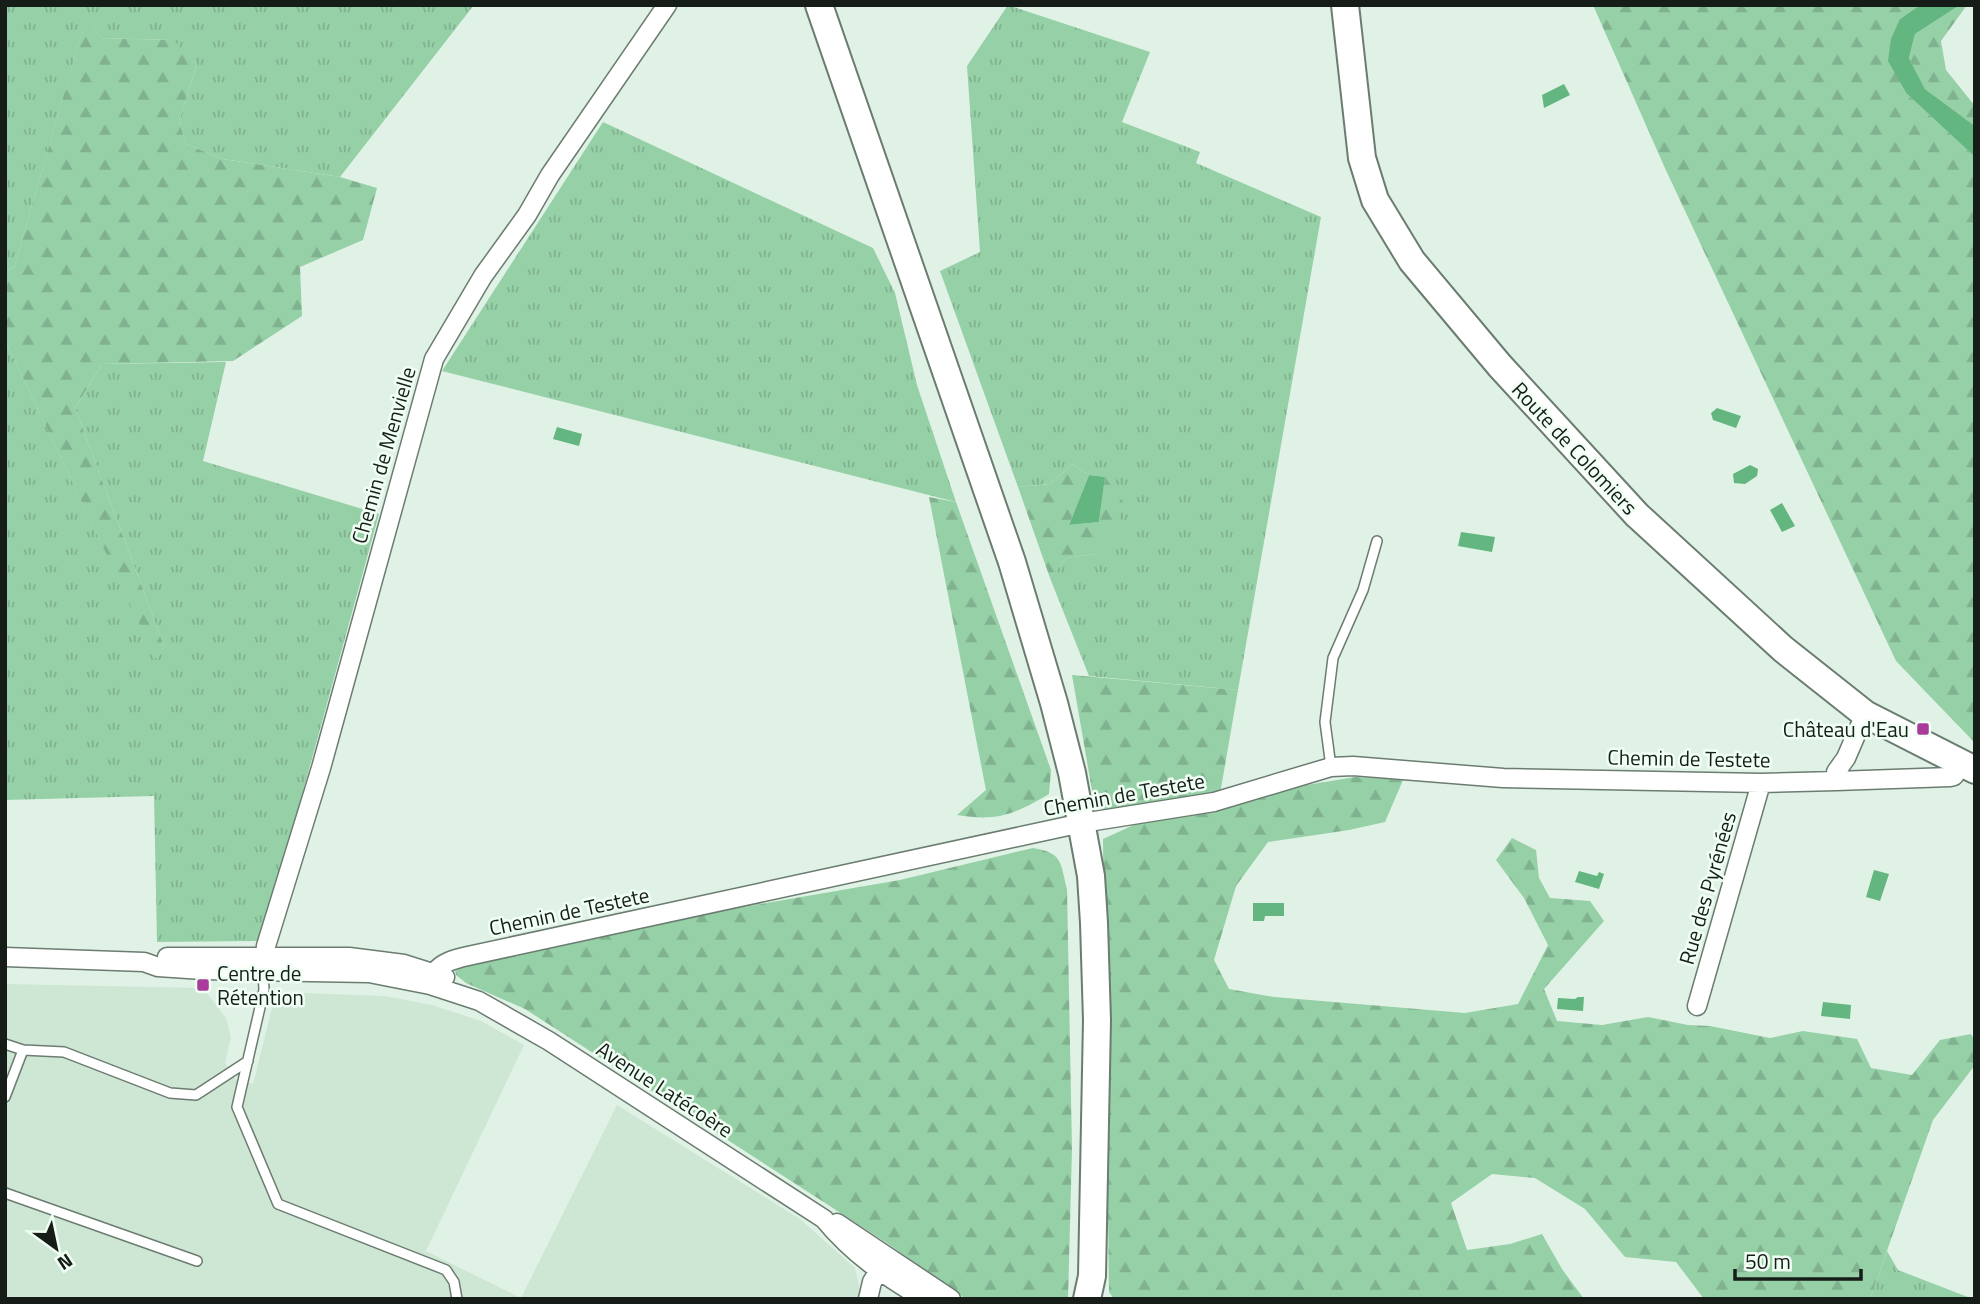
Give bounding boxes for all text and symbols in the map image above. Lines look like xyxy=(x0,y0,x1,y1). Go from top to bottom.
street label: Chemin de Menvielle xyxy=(342,363,424,547)
street label: Route de Colomiers xyxy=(1505,374,1645,522)
place label: Château d'Eau xyxy=(1783,713,1909,745)
marker: Château d'Eau xyxy=(1915,721,1931,737)
street label: Chemin de Testete xyxy=(1607,741,1771,775)
street label: Chemin de Testete xyxy=(1041,764,1207,824)
street label: Rue des Pyrénées xyxy=(1670,808,1744,968)
street label: Chemin de Testete xyxy=(486,878,652,944)
place label: Centre de Rétention xyxy=(217,957,304,1013)
marker: Centre de Rétention xyxy=(195,977,211,993)
street label: Avenue Latécoère xyxy=(590,1033,740,1145)
north arrow xyxy=(21,1213,91,1283)
scale bar xyxy=(1735,1238,1861,1282)
text: 50 m xyxy=(1745,1245,1791,1277)
text: N xyxy=(52,1247,79,1278)

